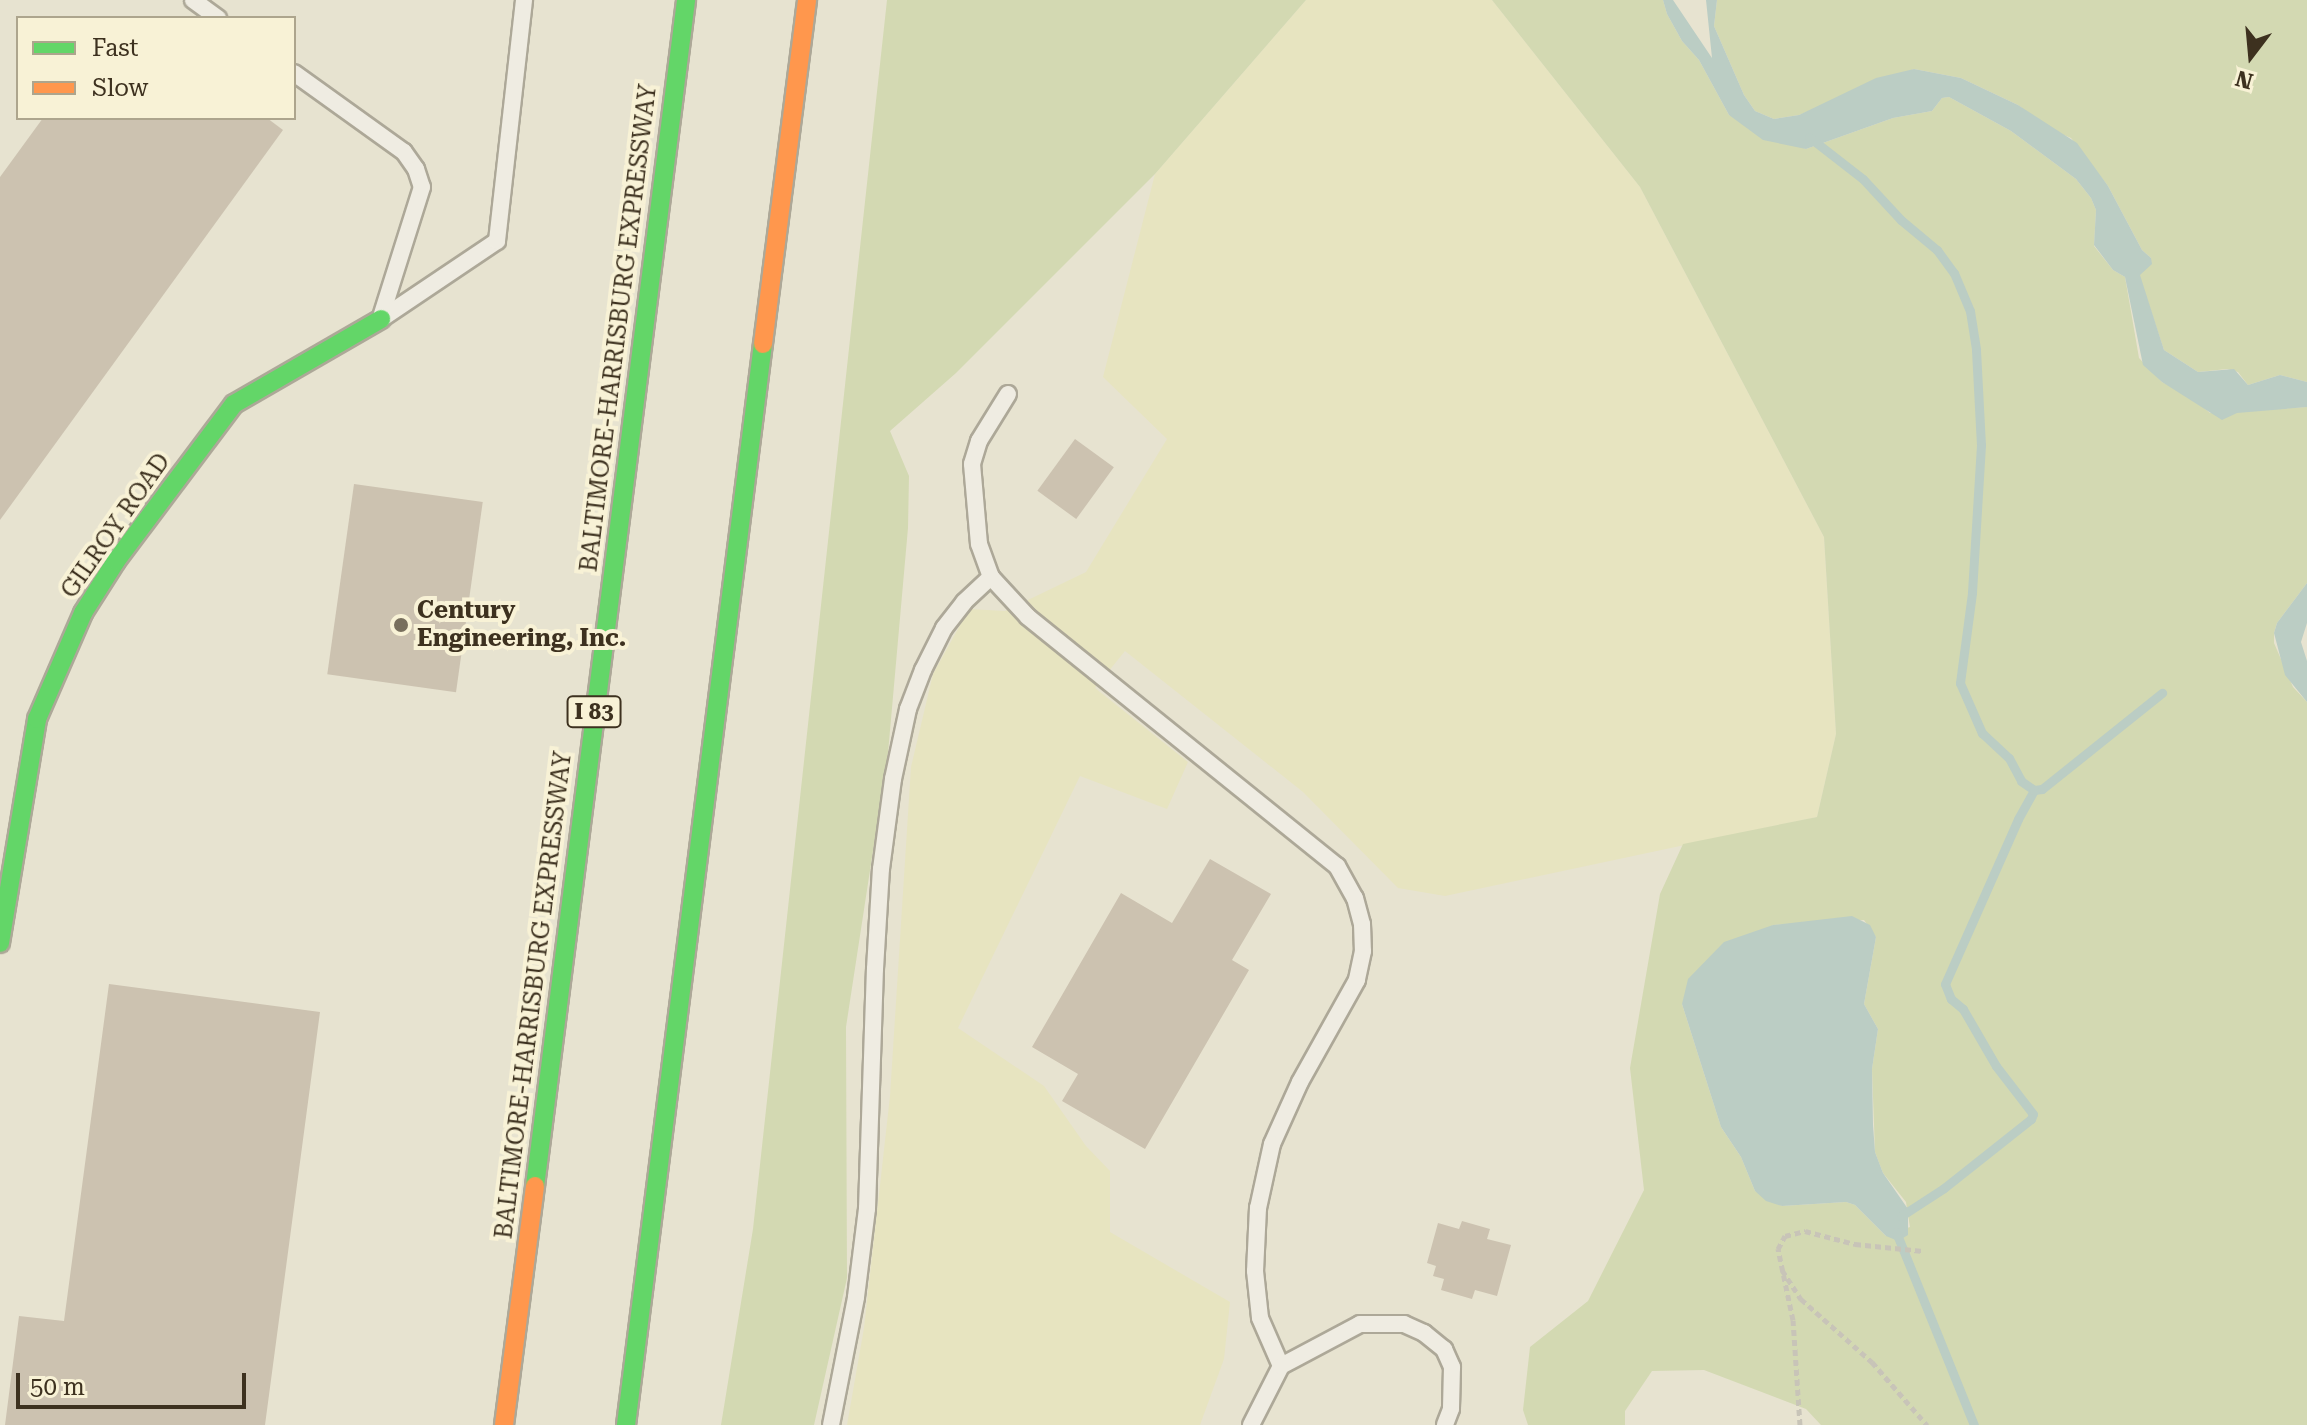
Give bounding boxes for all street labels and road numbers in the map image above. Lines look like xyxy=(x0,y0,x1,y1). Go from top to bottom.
street label: BALTIMORE-HARRISBURG EXPRESSWAY xyxy=(575,82,663,574)
street label: GILROY ROAD xyxy=(55,448,177,604)
road number: I 83 xyxy=(566,694,622,730)
street label: BALTIMORE-HARRISBURG EXPRESSWAY xyxy=(490,749,578,1241)

